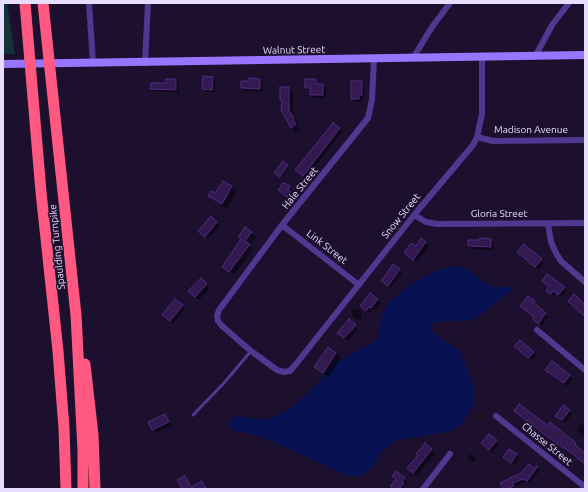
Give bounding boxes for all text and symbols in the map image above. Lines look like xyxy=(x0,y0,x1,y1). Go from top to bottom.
street label: Walnut Street xyxy=(263,43,325,57)
street label: Madison Avenue xyxy=(494,124,568,136)
street label: Hale Street xyxy=(279,165,321,211)
street label: Snow Street xyxy=(379,191,423,241)
street label: Spaulding Turnpike xyxy=(47,204,67,290)
street label: Gloria Street xyxy=(471,208,527,220)
street label: Link Street xyxy=(304,227,350,267)
street label: Chasse Street xyxy=(519,420,575,468)

